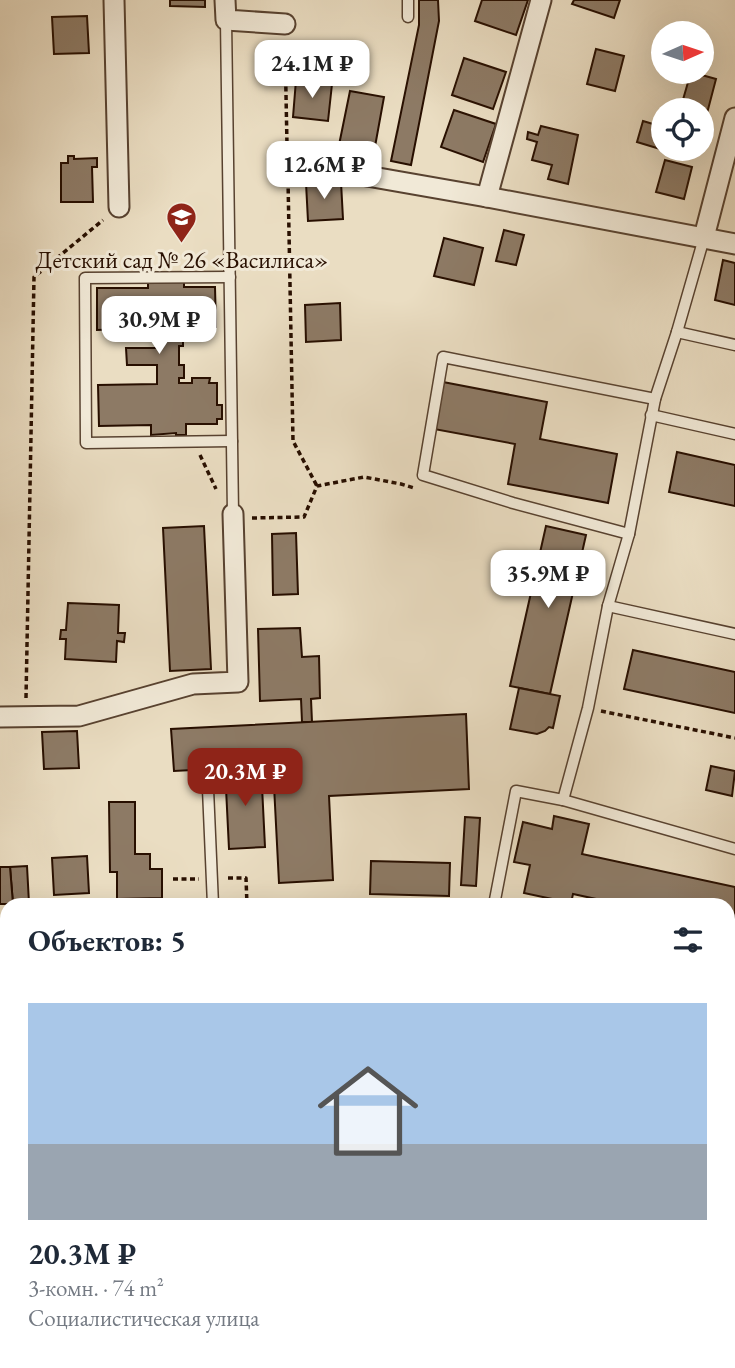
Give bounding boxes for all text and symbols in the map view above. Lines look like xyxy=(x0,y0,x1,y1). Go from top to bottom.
north arrow xyxy=(651,21,714,84)
map controls xyxy=(651,21,714,161)
pin: 24.1M ₽ xyxy=(247,41,377,100)
text: 24.1M ₽ xyxy=(271,48,353,78)
button: locate xyxy=(651,98,714,161)
pin: 12.6M ₽ xyxy=(259,142,389,201)
text: 12.6M ₽ xyxy=(283,149,365,179)
school or university icon: Детский сад № 26 «Василиса» xyxy=(165,200,199,244)
place label: Детский сад № 26 «Василиса» xyxy=(36,244,328,275)
pin: 30.9M ₽ xyxy=(94,296,224,356)
text: 30.9M ₽ xyxy=(118,304,200,334)
pin: 35.9M ₽ xyxy=(483,550,613,610)
text: 35.9M ₽ xyxy=(507,558,589,588)
pin: 20.3M ₽ xyxy=(180,748,310,808)
text: 20.3M ₽ xyxy=(204,756,286,786)
text: Объектов: 5 xyxy=(28,921,186,960)
icon: filters xyxy=(669,921,707,959)
icon: home xyxy=(305,1048,431,1174)
text: 20.3M ₽ xyxy=(28,1234,136,1273)
text: 3-комн. · 74 m² xyxy=(28,1273,164,1303)
text: Социалистическая улица xyxy=(28,1303,259,1333)

